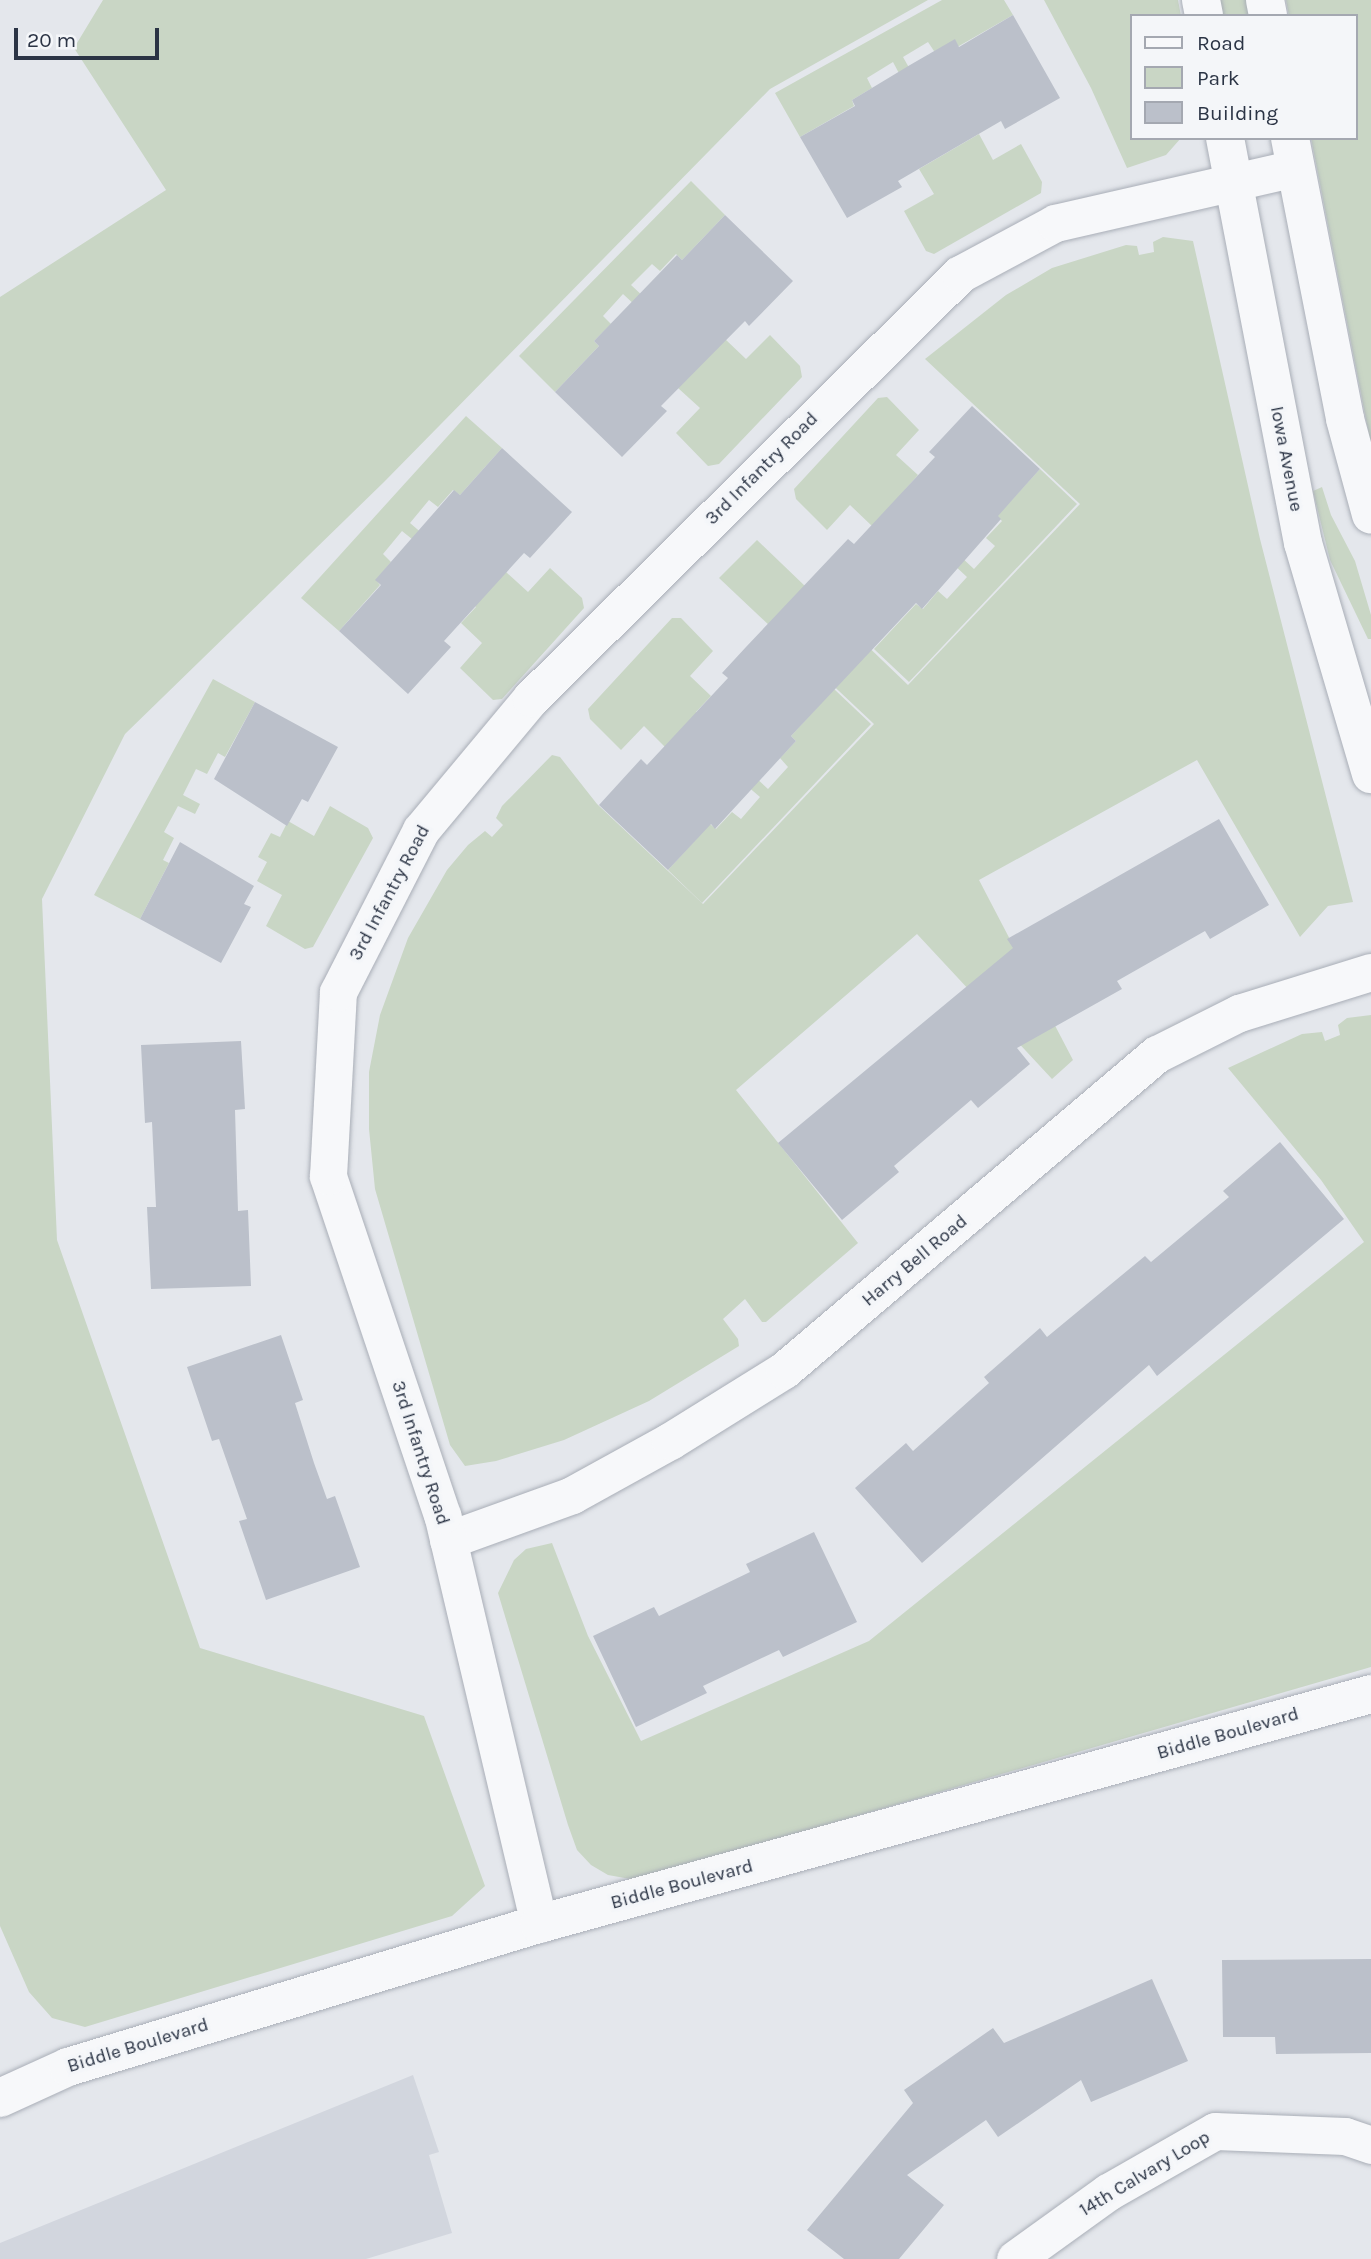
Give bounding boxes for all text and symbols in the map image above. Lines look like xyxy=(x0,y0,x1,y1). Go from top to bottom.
scale bar xyxy=(18,14,163,58)
legend xyxy=(1130,14,1357,140)
text: 20 m xyxy=(27,28,76,52)
text: Road xyxy=(1197,31,1245,55)
text: Park xyxy=(1197,66,1240,90)
text: Building xyxy=(1197,101,1278,125)
street label: Iowa Avenue xyxy=(1265,404,1307,514)
street label: 3rd Infantry Road xyxy=(701,408,823,530)
street label: 3rd Infantry Road xyxy=(345,821,435,965)
street label: Harry Bell Road xyxy=(858,1210,972,1312)
street label: 3rd Infantry Road xyxy=(386,1378,454,1528)
street label: Biddle Boulevard xyxy=(1154,1703,1302,1765)
street label: Biddle Boulevard xyxy=(608,1855,756,1915)
street label: Biddle Boulevard xyxy=(65,2014,211,2078)
street label: 14th Calvary Loop xyxy=(1076,2126,1214,2222)

